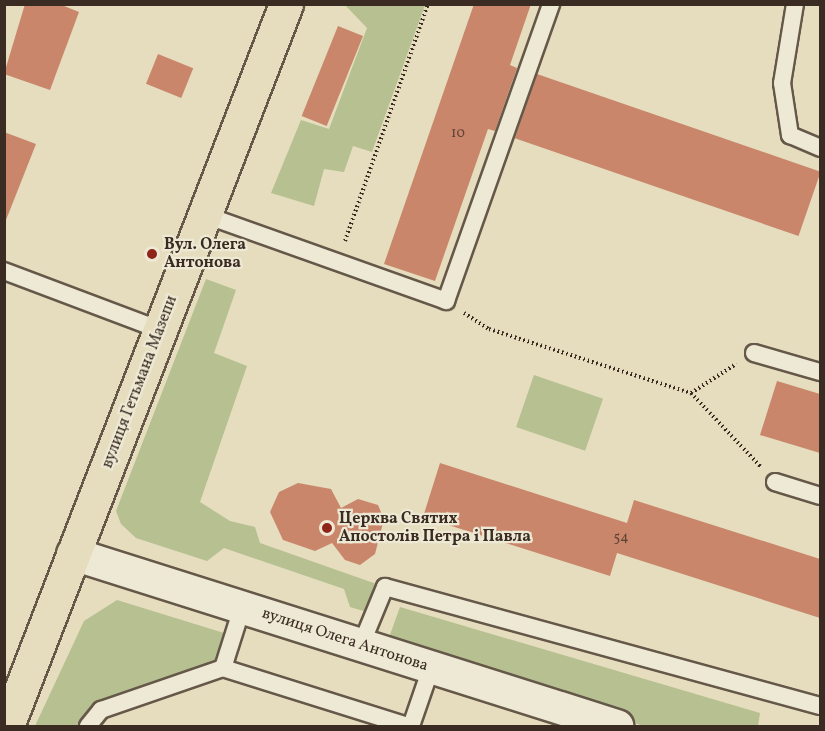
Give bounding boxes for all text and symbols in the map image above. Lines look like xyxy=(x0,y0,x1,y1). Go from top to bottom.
house number: 10 xyxy=(451,126,465,142)
place label: Вул. Олега Антонова xyxy=(164,235,246,273)
marker: Вул. Олега Антонова xyxy=(145,247,159,261)
street label: вулиця Гетьмана Мазепи xyxy=(98,293,182,471)
place label: Церква Святих Апостолів Петра і Павла xyxy=(339,509,531,547)
marker: Церква Святих Апостолів Петра і Павла xyxy=(320,521,334,535)
house number: 54 xyxy=(613,530,629,546)
street label: вулиця Олега Антонова xyxy=(260,604,430,676)

